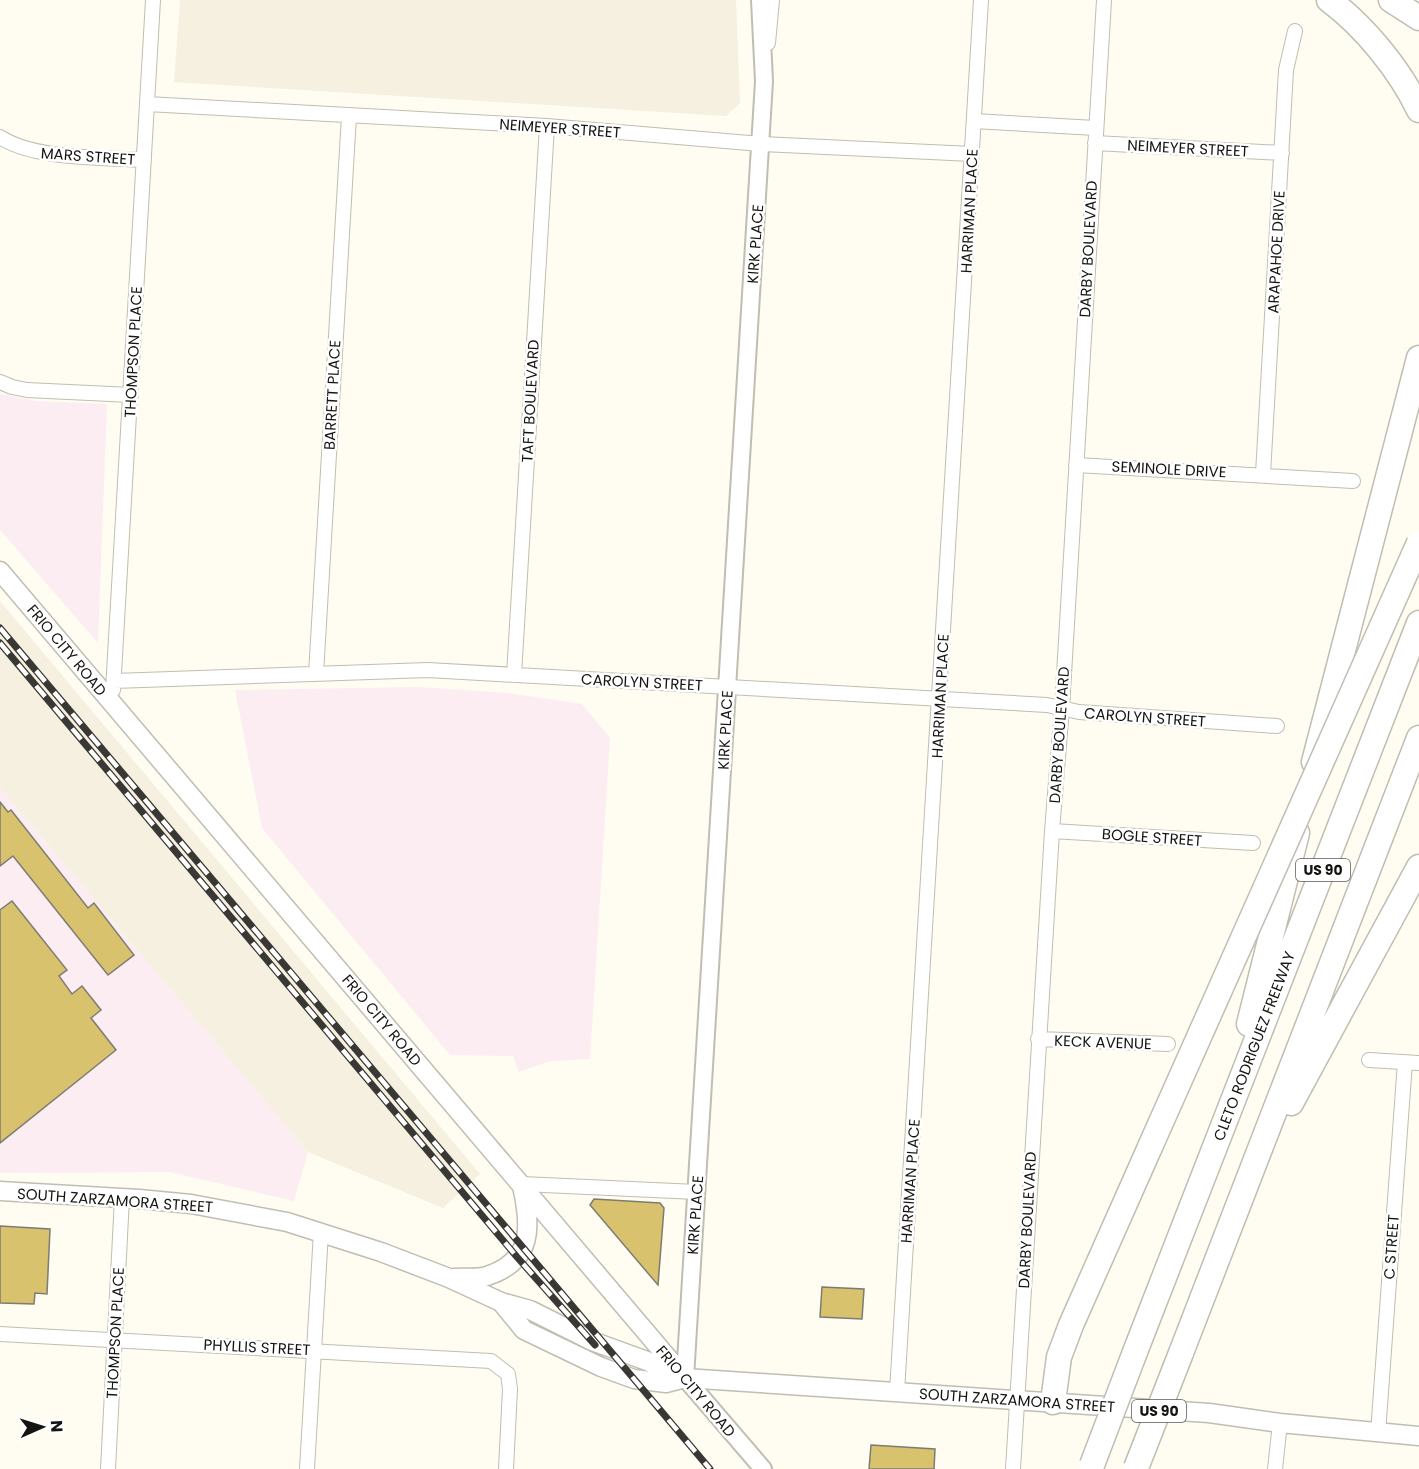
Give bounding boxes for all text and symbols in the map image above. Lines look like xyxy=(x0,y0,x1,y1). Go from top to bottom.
street label: NEIMEYER STREET xyxy=(499,113,621,143)
street label: NEIMEYER STREET xyxy=(1127,134,1249,162)
street label: MARS STREET xyxy=(40,142,136,170)
street label: HARRIMAN PLACE xyxy=(955,148,983,274)
street label: DARBY BOULEVARD xyxy=(1074,180,1102,318)
street label: ARAPAHOE DRIVE xyxy=(1262,190,1290,314)
street label: KIRK PLACE xyxy=(742,204,768,284)
street label: THOMPSON PLACE xyxy=(119,286,147,418)
street label: TAFT BOULEVARD xyxy=(516,339,544,463)
street label: BARRETT PLACE xyxy=(319,340,345,450)
street label: SEMINOLE DRIVE xyxy=(1111,456,1227,482)
street label: FRIO CITY ROAD xyxy=(22,600,112,700)
street label: HARRIMAN PLACE xyxy=(926,633,954,759)
street label: DARBY BOULEVARD xyxy=(1044,666,1074,804)
street label: CAROLYN STREET xyxy=(581,668,703,696)
street label: KIRK PLACE xyxy=(712,690,738,770)
street label: CAROLYN STREET xyxy=(1083,702,1207,732)
street label: BOGLE STREET xyxy=(1101,823,1203,851)
road number: US 90 xyxy=(1296,859,1350,881)
street label: CLETO RODRIGUEZ FREEWAY xyxy=(1208,948,1300,1144)
street label: FRIO CITY ROAD xyxy=(337,970,427,1070)
street label: KECK AVENUE xyxy=(1054,1030,1152,1054)
street label: HARRIMAN PLACE xyxy=(895,1118,925,1244)
street label: DARBY BOULEVARD xyxy=(1013,1151,1041,1289)
street label: KIRK PLACE xyxy=(682,1175,708,1255)
street label: SOUTH ZARZAMORA STREET xyxy=(16,1183,214,1217)
street label: C STREET xyxy=(1378,1214,1404,1280)
street label: THOMPSON PLACE xyxy=(101,1267,129,1399)
street label: PHYLLIS STREET xyxy=(203,1334,311,1360)
street label: FRIO CITY ROAD xyxy=(651,1341,741,1441)
street label: SOUTH ZARZAMORA STREET xyxy=(918,1383,1116,1417)
north arrow xyxy=(12,1397,72,1457)
road number: US 90 xyxy=(1132,1400,1186,1422)
text: N xyxy=(45,1420,68,1433)

